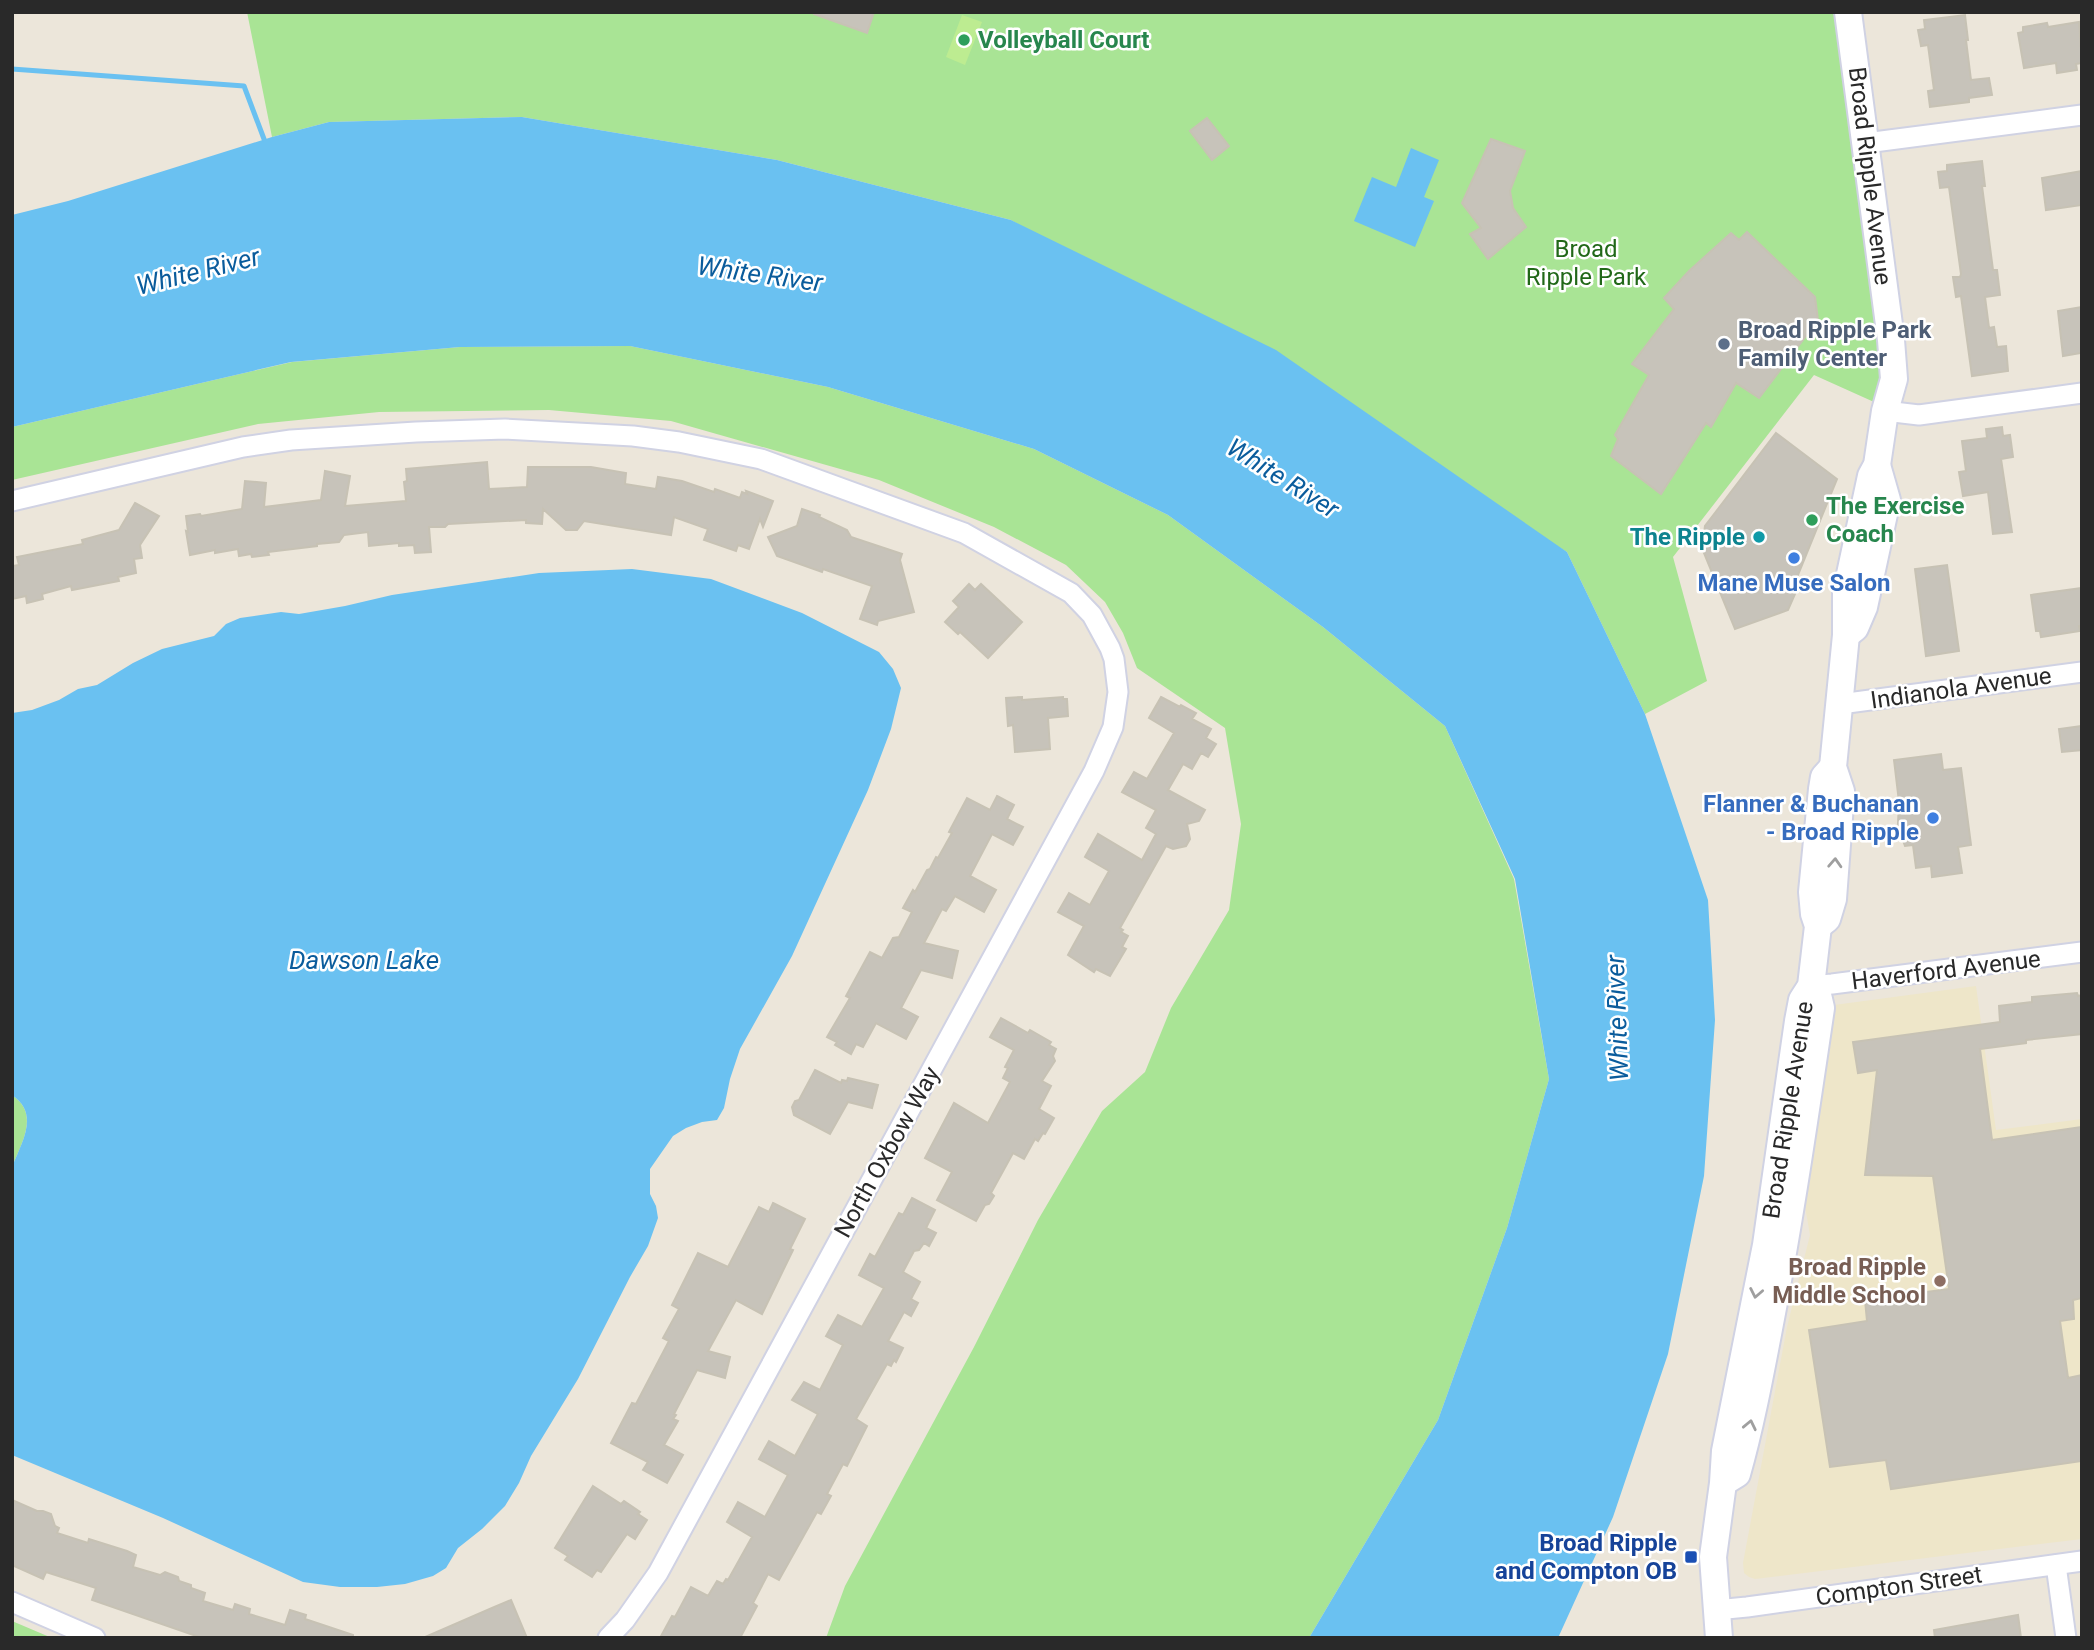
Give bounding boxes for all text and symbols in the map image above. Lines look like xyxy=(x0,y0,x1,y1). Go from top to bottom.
place label: Volleyball Court xyxy=(978,26,1149,54)
marker: Volleyball Court xyxy=(956,32,972,48)
street label: Broad Ripple Avenue xyxy=(1843,65,1897,287)
park label: Broad Ripple Park xyxy=(1526,235,1647,291)
water label: White River xyxy=(133,241,264,301)
water label: White River xyxy=(696,250,826,298)
place label: Broad Ripple Park Family Center xyxy=(1738,316,1933,372)
marker: Broad Ripple Park Family Center xyxy=(1716,336,1732,352)
water label: White River xyxy=(1222,432,1346,525)
place label: The Exercise Coach xyxy=(1826,492,1964,548)
marker: The Exercise Coach xyxy=(1804,512,1820,528)
place label: The Ripple xyxy=(1630,523,1745,551)
marker: The Ripple xyxy=(1751,529,1767,545)
marker: Mane Muse Salon xyxy=(1786,550,1802,566)
place label: Mane Muse Salon xyxy=(1698,569,1890,597)
street label: Indianola Avenue xyxy=(1869,661,2053,715)
place label: Flanner & Buchanan - Broad Ripple xyxy=(1703,790,1919,846)
marker: Flanner & Buchanan - Broad Ripple xyxy=(1925,810,1941,826)
one-way arrow xyxy=(1828,857,1843,868)
water label: Dawson Lake xyxy=(289,945,439,975)
street label: Haverford Avenue xyxy=(1850,945,2042,995)
water label: White River xyxy=(1600,953,1634,1082)
street label: Broad Ripple Avenue xyxy=(1757,999,1819,1221)
street label: North Oxbow Way xyxy=(828,1061,946,1242)
place label: Broad Ripple Middle School xyxy=(1772,1253,1926,1309)
marker: Broad Ripple Middle School xyxy=(1932,1273,1948,1289)
one-way arrow xyxy=(1750,1287,1765,1299)
one-way arrow xyxy=(1742,1419,1757,1431)
place label: Broad Ripple and Compton OB xyxy=(1495,1529,1677,1585)
marker: Broad Ripple and Compton OB xyxy=(1683,1549,1699,1565)
street label: Compton Street xyxy=(1814,1560,1984,1612)

